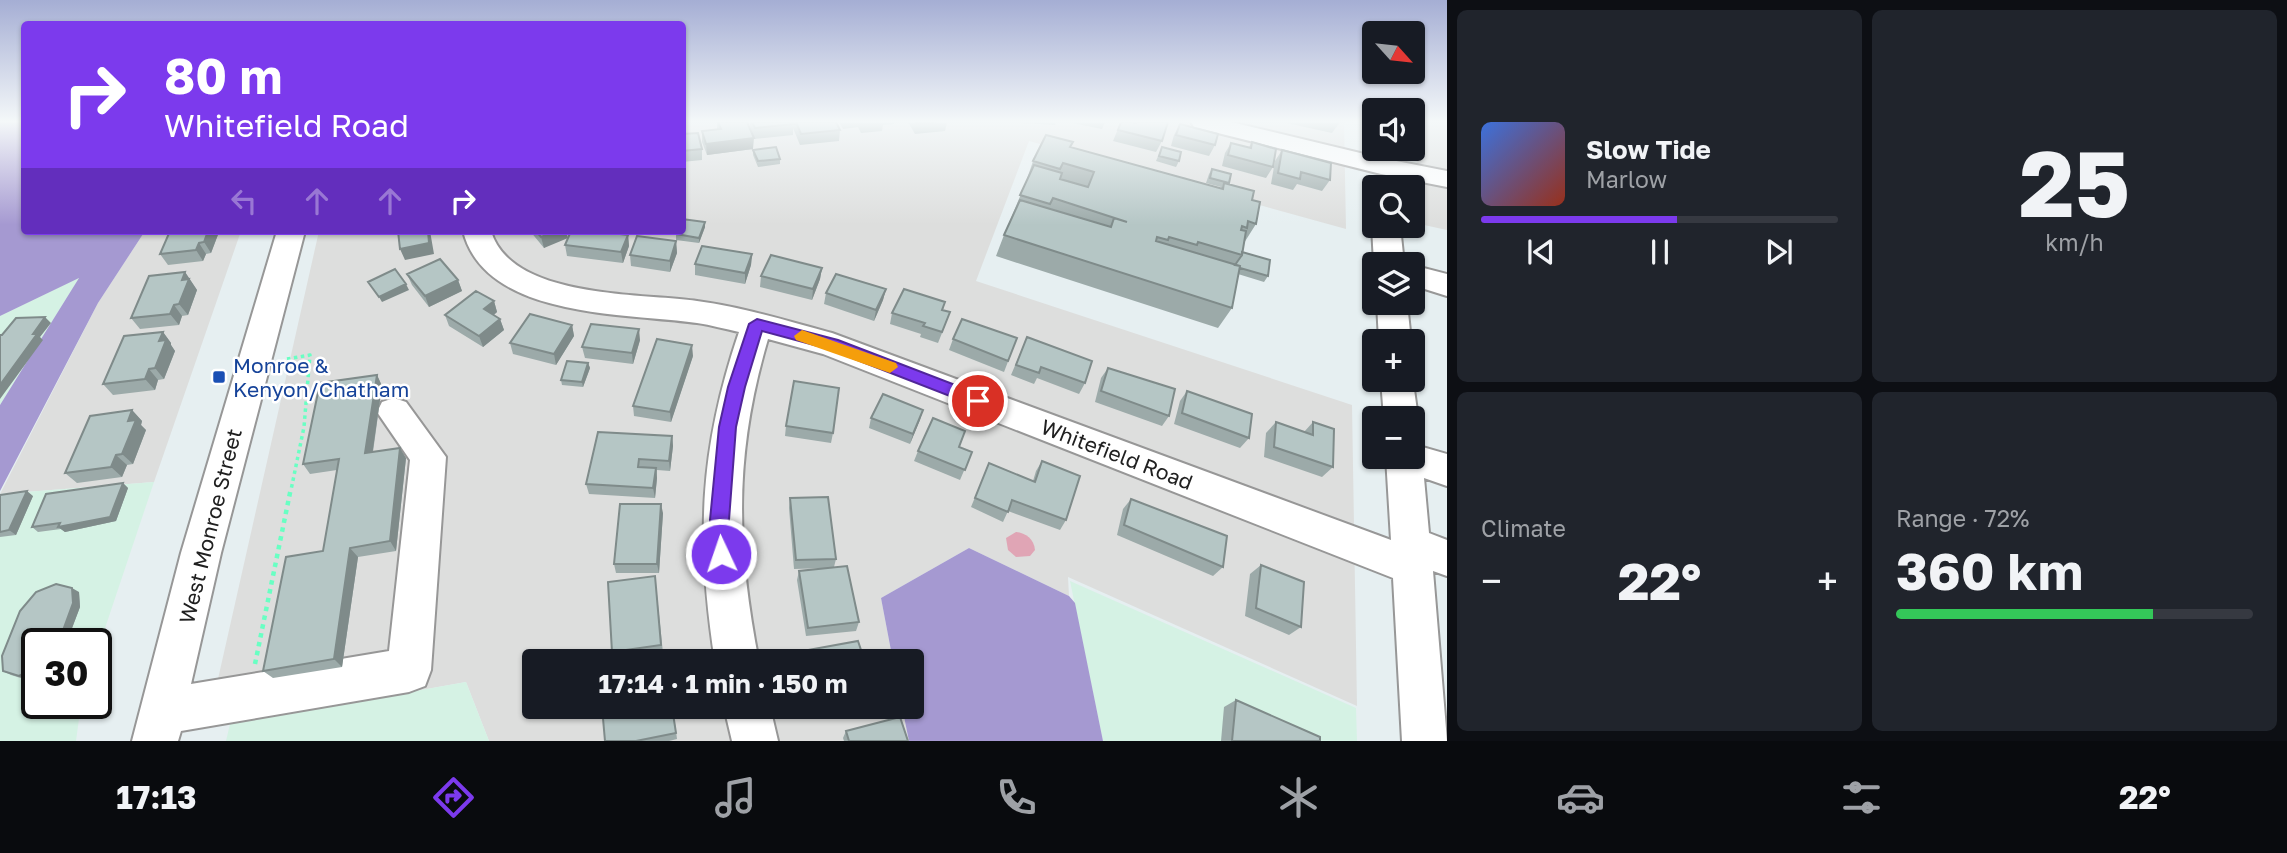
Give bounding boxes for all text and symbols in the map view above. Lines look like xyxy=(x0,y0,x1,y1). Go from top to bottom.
north arrow xyxy=(1362,21,1424,84)
map controls xyxy=(1362,21,1425,469)
text: 80 m xyxy=(164,46,282,105)
icon: right xyxy=(49,49,140,140)
button: sound xyxy=(1362,98,1425,161)
text: Whitefield Road xyxy=(164,106,409,144)
text: 25 xyxy=(2019,128,2130,237)
text: Slow Tide xyxy=(1586,134,1711,165)
text: Marlow xyxy=(1586,165,1667,193)
button: search xyxy=(1362,175,1425,238)
icon: left xyxy=(225,182,263,220)
icon: ahead xyxy=(298,182,336,220)
icon: ahead xyxy=(371,182,409,220)
icon: right xyxy=(444,182,482,220)
text: km/h xyxy=(2045,228,2104,256)
icon: previous xyxy=(1522,233,1560,271)
icon: pause xyxy=(1641,233,1679,271)
icon: next xyxy=(1760,233,1798,271)
button: layers xyxy=(1362,252,1425,315)
button: + xyxy=(1362,329,1425,392)
place label: Monroe & Kenyon/Chatham xyxy=(233,352,409,402)
marker: Monroe & Kenyon/Chatham xyxy=(211,369,227,385)
pin xyxy=(948,371,1008,431)
icon: arrive xyxy=(959,382,997,420)
button: − xyxy=(1362,406,1425,469)
street label: Whitefield Road xyxy=(1037,413,1197,495)
street label: West Monroe Street xyxy=(173,426,247,626)
text: Range · 72% xyxy=(1896,504,2029,532)
text: Climate xyxy=(1481,514,1566,542)
position arrow xyxy=(684,517,758,591)
text: 360 km xyxy=(1896,539,2083,601)
text: 22° xyxy=(1618,549,1701,611)
text: − xyxy=(1481,558,1502,603)
text: + xyxy=(1817,558,1838,603)
speed limit sign: 30 xyxy=(21,628,112,719)
text: 17:14 · 1 min · 150 m xyxy=(598,668,848,699)
icon: directions xyxy=(429,773,478,822)
icon: music xyxy=(711,773,760,822)
icon: phone xyxy=(992,773,1041,822)
icon: climate xyxy=(1274,773,1323,822)
icon: car xyxy=(1556,773,1605,822)
icon: filters xyxy=(1837,773,1886,822)
text: 17:13 xyxy=(116,778,197,816)
text: 22° xyxy=(2119,778,2171,816)

